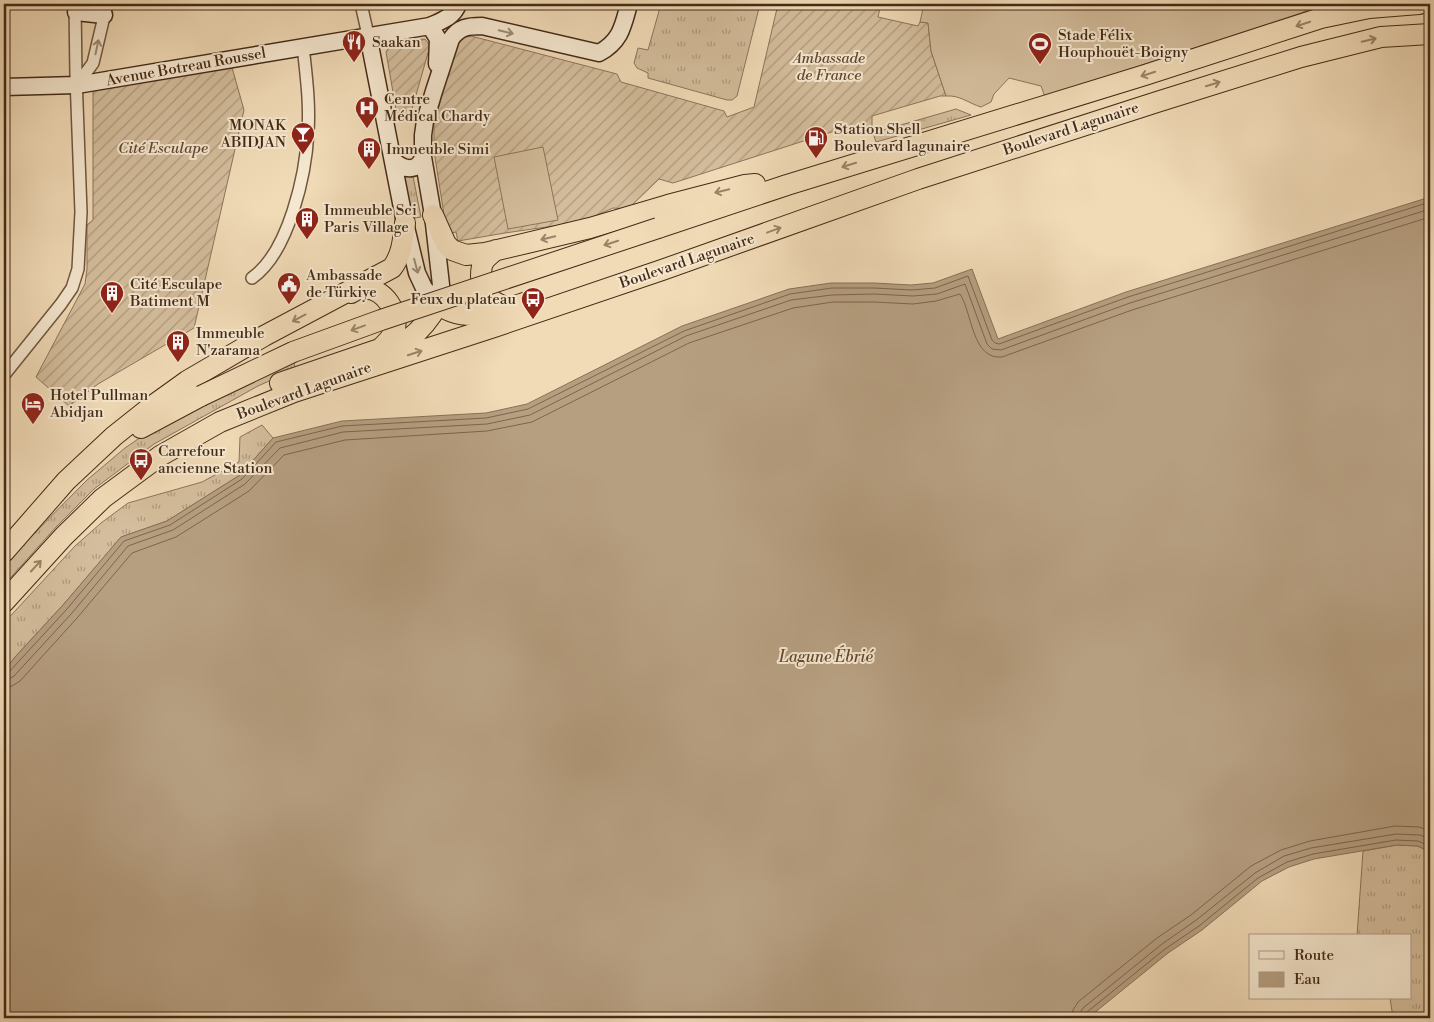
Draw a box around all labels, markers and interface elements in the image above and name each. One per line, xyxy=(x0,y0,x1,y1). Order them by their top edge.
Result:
one-way arrow xyxy=(1295,20,1311,29)
place label: Stade Félix Houphouët-Boigny xyxy=(1058,26,1189,62)
one-way arrow xyxy=(497,28,513,37)
restaurant icon: Saakan xyxy=(341,29,367,63)
sports icon: Stade Félix Houphouët-Boigny xyxy=(1027,31,1053,65)
place label: Saakan xyxy=(372,33,421,52)
one-way arrow xyxy=(1361,35,1377,44)
one-way arrow xyxy=(93,39,102,55)
street label: Avenue Botreau Roussel xyxy=(103,43,268,91)
park label: Ambassade de France xyxy=(791,49,865,85)
one-way arrow xyxy=(1140,70,1156,80)
one-way arrow xyxy=(1205,79,1221,89)
place label: Centre Médical Chardy xyxy=(384,90,491,126)
hospital icon: Centre Médical Chardy xyxy=(354,95,380,129)
street label: Boulevard Lagunaire xyxy=(1000,98,1141,160)
place label: MONAK ABIDJAN xyxy=(220,116,287,152)
place label: Station Shell Boulevard lagunaire xyxy=(833,120,970,156)
bar icon: MONAK ABIDJAN xyxy=(290,121,316,155)
fuel station icon: Station Shell Boulevard lagunaire xyxy=(803,125,829,159)
building icon: Immeuble Simi xyxy=(356,136,382,170)
park label: Cité Esculape xyxy=(118,139,208,158)
place label: Immeuble Simi xyxy=(386,140,489,159)
one-way arrow xyxy=(841,161,857,171)
one-way arrow xyxy=(714,187,730,196)
place label: Immeuble Sci Paris Village xyxy=(324,201,417,237)
building icon: Immeuble Sci Paris Village xyxy=(294,206,320,240)
one-way arrow xyxy=(766,225,781,234)
street label: Boulevard Lagunaire xyxy=(616,229,757,293)
one-way arrow xyxy=(540,234,556,243)
one-way arrow xyxy=(604,239,620,249)
one-way arrow xyxy=(412,258,421,274)
place label: Ambassade de Türkiye xyxy=(305,266,382,302)
public building icon: Ambassade de Türkiye xyxy=(276,271,302,305)
place label: Cité Esculape Batiment M xyxy=(129,275,222,311)
building icon: Cité Esculape Batiment M xyxy=(99,280,125,314)
bus stop icon: Feux du plateau xyxy=(520,286,546,320)
place label: Feux du plateau xyxy=(411,290,516,309)
one-way arrow xyxy=(291,313,306,323)
place label: Immeuble N'zarama xyxy=(196,324,265,360)
one-way arrow xyxy=(351,324,366,333)
building icon: Immeuble N'zarama xyxy=(165,329,191,363)
one-way arrow xyxy=(406,348,422,357)
street label: Boulevard Lagunaire xyxy=(233,358,374,425)
place label: Hotel Pullman Abidjan xyxy=(49,386,148,422)
hotel icon: Hotel Pullman Abidjan xyxy=(20,391,46,425)
place label: Carrefour ancienne Station xyxy=(158,442,273,478)
bus stop icon: Carrefour ancienne Station xyxy=(128,447,154,481)
one-way arrow xyxy=(30,559,42,572)
water label: Lagune Ébrié xyxy=(778,645,874,667)
legend xyxy=(1249,934,1412,1000)
text: Route xyxy=(1294,946,1334,965)
text: Eau xyxy=(1294,970,1321,989)

